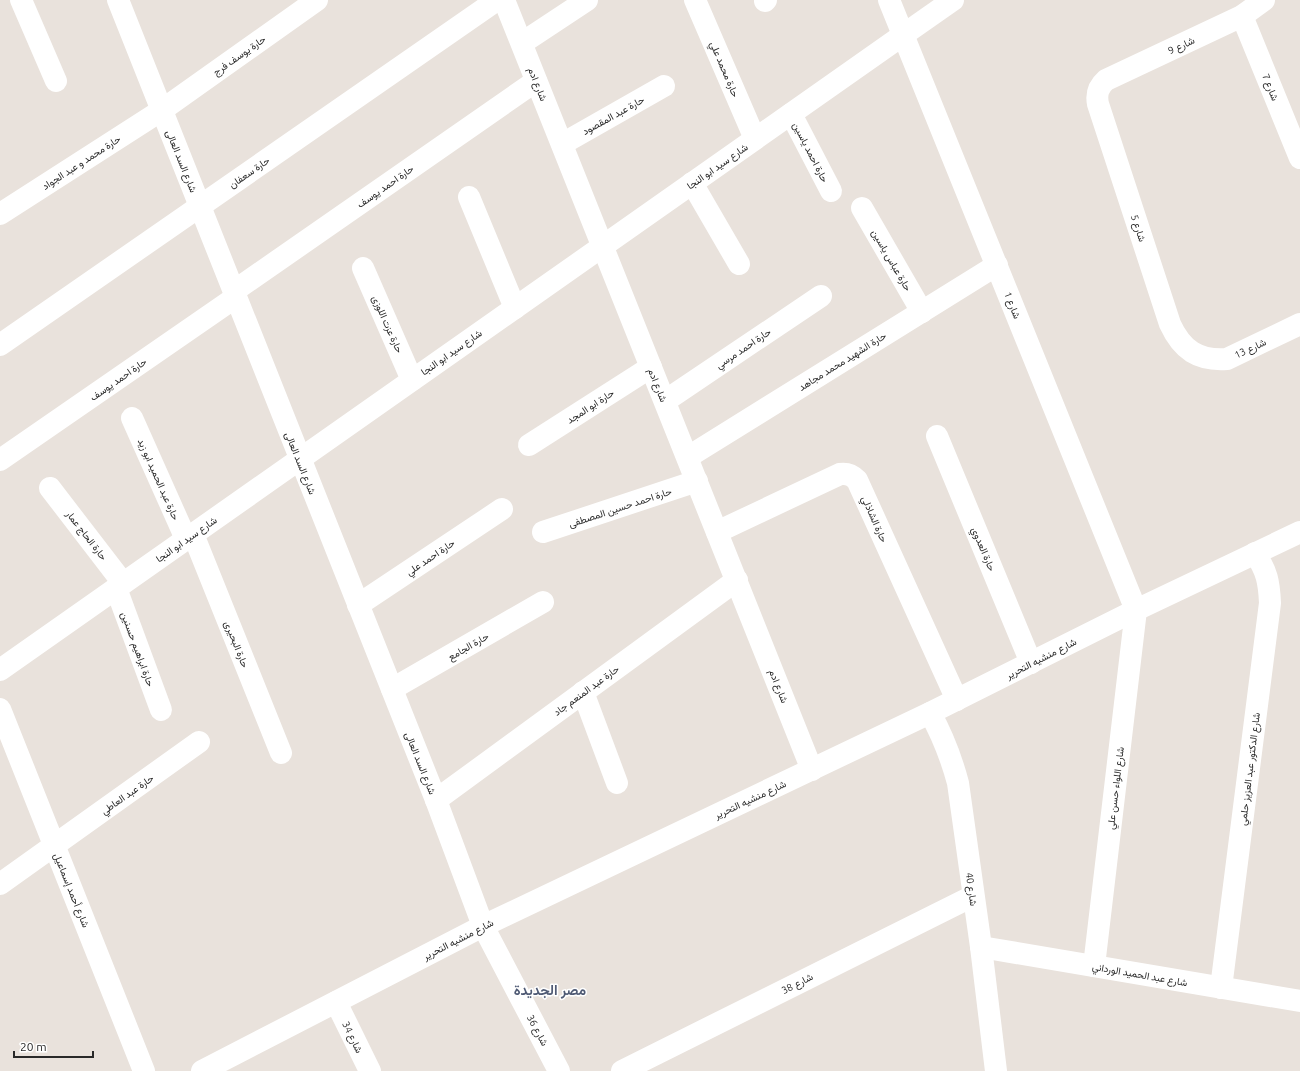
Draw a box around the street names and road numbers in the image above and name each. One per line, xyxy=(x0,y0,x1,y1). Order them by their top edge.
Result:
street label: حارة يوسف فرج xyxy=(211,33,268,78)
street label: شارع 9 xyxy=(1166,34,1197,57)
street label: حارة محمد علي xyxy=(705,40,741,100)
street label: شارع ادم xyxy=(525,66,549,103)
street label: شارع 7 xyxy=(1259,72,1281,103)
street label: حارة عبد المقصود xyxy=(580,94,647,138)
street label: حارة احمد ياسين xyxy=(790,120,831,185)
street label: شارع السد العالى xyxy=(163,128,199,195)
street label: حارة محمد و عبد الجواد xyxy=(40,133,123,193)
street label: شارع سيد ابو النجا xyxy=(685,141,750,192)
street label: حارة سعفان xyxy=(227,154,272,191)
street label: حارة احمد يوسف xyxy=(355,163,417,211)
street label: شارع 5 xyxy=(1128,213,1148,244)
street label: حارة عباس ياسين xyxy=(869,228,914,294)
street label: شارع 1 xyxy=(1001,290,1023,321)
street label: حارة عزت اللوزى xyxy=(369,294,405,355)
street label: حارة احمد مرسي xyxy=(714,326,775,373)
street label: شارع سيد ابو النجا xyxy=(419,327,484,378)
street label: حارة الشهيد محمد مجاهد xyxy=(796,330,889,394)
street label: شارع 13 xyxy=(1233,336,1268,361)
street label: حارة احمد يوسف xyxy=(88,356,150,404)
street label: شارع ادم xyxy=(645,367,669,404)
street label: حارة ابو المجد xyxy=(565,387,617,427)
street label: شارع السد العالى xyxy=(282,430,318,497)
street label: حارة عبد الحميد ابو زيد xyxy=(135,437,182,522)
street label: حارة احمد حسين المصطفى xyxy=(567,486,674,530)
street label: حارة الشاذلي xyxy=(857,494,890,545)
street label: حارة الحاج عمار xyxy=(63,508,109,563)
street label: شارع سيد ابو النجا xyxy=(154,514,219,565)
street label: حارة العدوي xyxy=(967,526,998,574)
street label: حارة احمد علي xyxy=(404,537,459,580)
street label: حارة ابراهيم حسنين xyxy=(118,610,156,689)
street label: حارة البحيرى xyxy=(221,619,251,670)
street label: حارة الجامع xyxy=(446,630,491,663)
street label: شارع منشيه التحرير xyxy=(1003,636,1079,682)
street label: حارة عبد المنعم جاد xyxy=(552,663,622,719)
street label: شارع ادم xyxy=(766,668,790,705)
street label: شارع الدكتور عبد العزيز حلمي xyxy=(1237,712,1265,827)
street label: شارع السد العالى xyxy=(402,730,438,797)
street label: شارع اللواء حسن علي xyxy=(1105,746,1129,830)
street label: حارة عبد العاطي xyxy=(99,772,158,819)
street label: شارع منشيه التحرير xyxy=(712,778,788,822)
street label: شارع أحمد إسماعيل xyxy=(51,851,92,929)
street label: شارع 40 xyxy=(963,872,979,907)
street label: شارع منشيه التحرير xyxy=(420,917,496,963)
street label: شارع عبد الحميد الورداني xyxy=(1091,961,1188,991)
street label: شارع 38 xyxy=(780,971,815,997)
street label: شارع 36 xyxy=(524,1013,550,1048)
street label: شارع 34 xyxy=(339,1020,365,1055)

